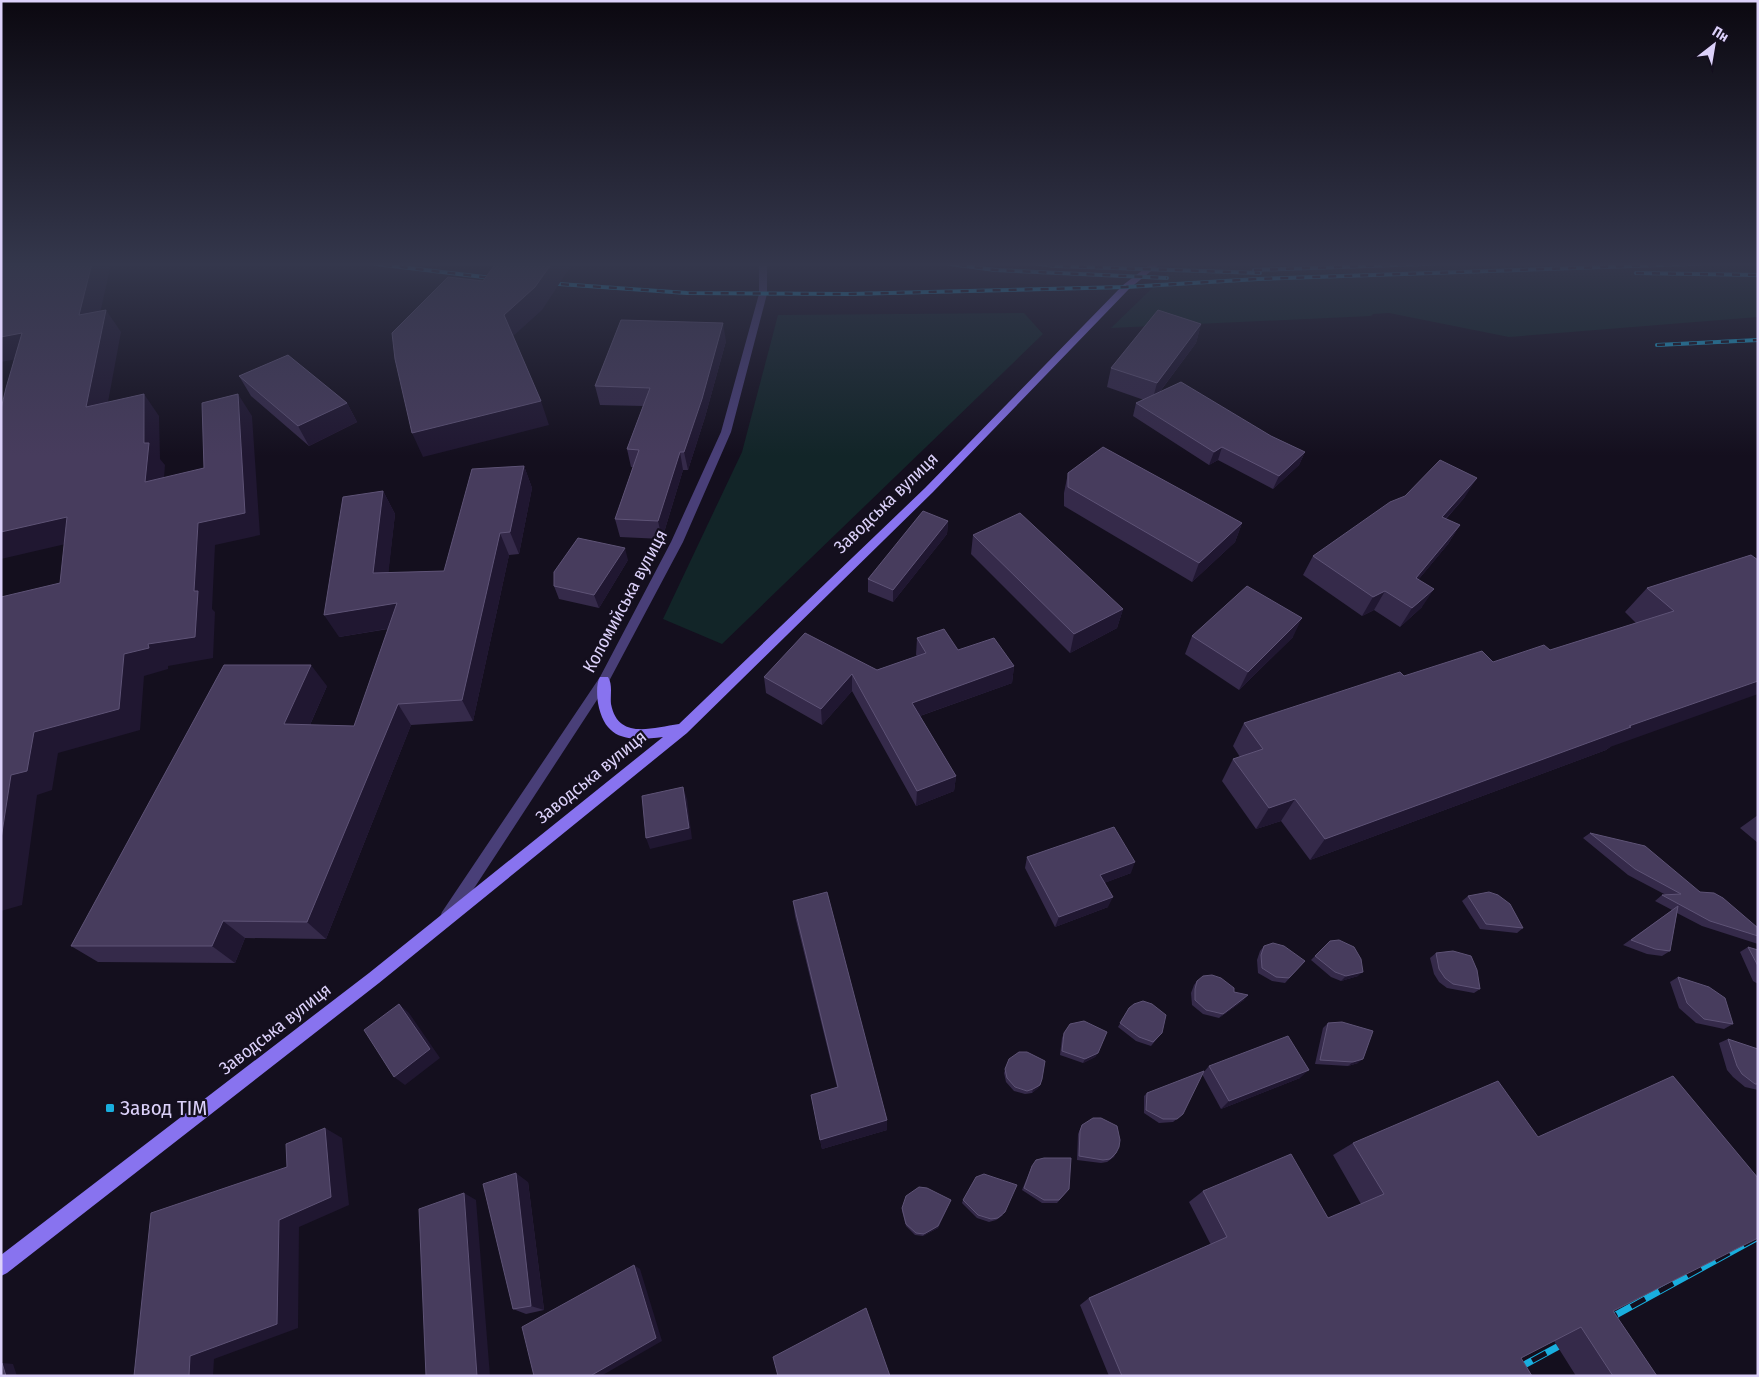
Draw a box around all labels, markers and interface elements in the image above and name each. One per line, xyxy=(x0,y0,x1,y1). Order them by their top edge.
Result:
north arrow xyxy=(1689,20,1739,70)
text: Пн xyxy=(1709,23,1732,46)
street label: Заводська вулиця xyxy=(829,448,943,558)
street label: Коломийська вулиця xyxy=(578,526,672,676)
street label: Заводська вулиця xyxy=(531,726,651,828)
street label: Заводська вулиця xyxy=(215,978,335,1080)
place label: Завод ТІМ xyxy=(120,1095,207,1121)
marker: Завод ТІМ xyxy=(104,1102,116,1114)

